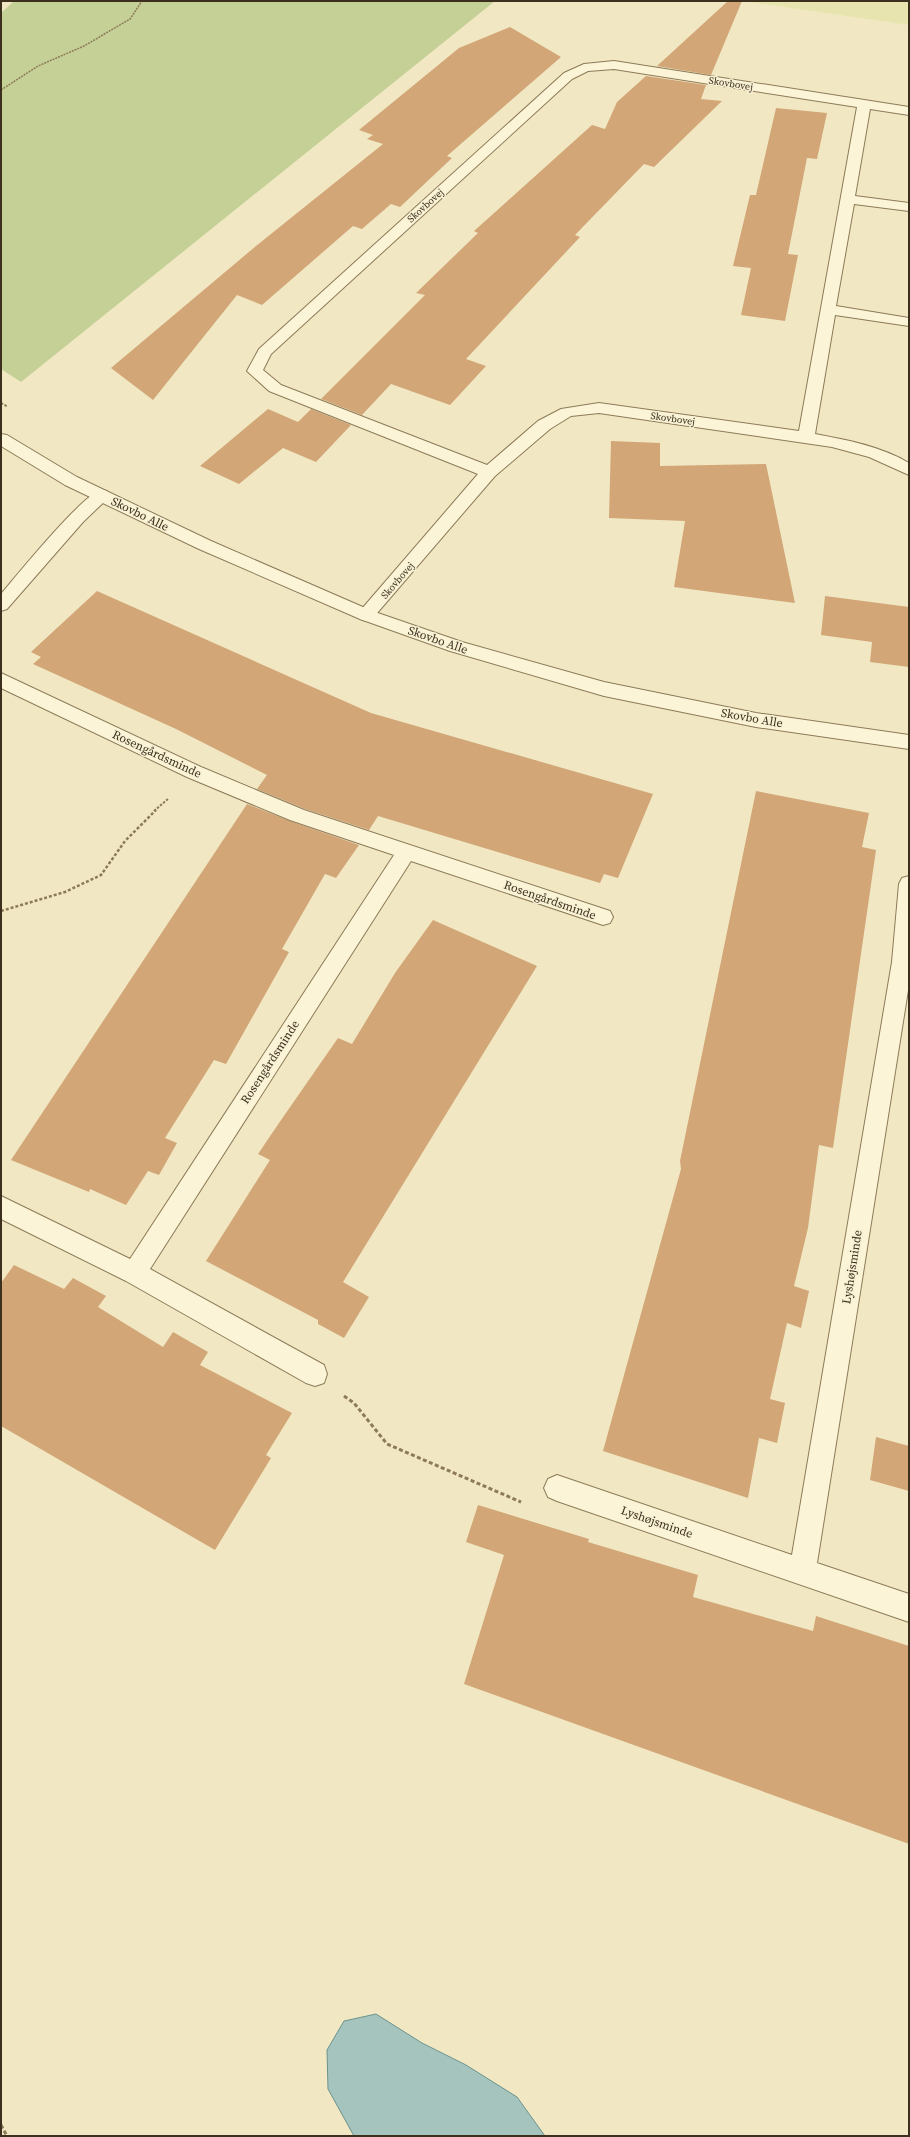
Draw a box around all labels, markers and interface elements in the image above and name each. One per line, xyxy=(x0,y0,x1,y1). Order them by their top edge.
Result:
street label: Skovbovej xyxy=(708,74,754,93)
street label: Skovbovej xyxy=(404,185,446,225)
street label: Skovbovej xyxy=(650,409,696,428)
street label: Skovbo Alle xyxy=(108,493,172,535)
street label: Skovbovej xyxy=(378,559,417,601)
street label: Skovbo Alle xyxy=(406,622,470,658)
street label: Skovbo Alle xyxy=(720,705,784,731)
street label: Rosengårdsminde xyxy=(110,726,204,782)
street label: Rosengårdsminde xyxy=(502,877,598,923)
street label: Rosengårdsminde xyxy=(237,1017,303,1107)
street label: Lyshøjsminde xyxy=(838,1229,866,1305)
street label: Lyshøjsminde xyxy=(619,1502,695,1542)

